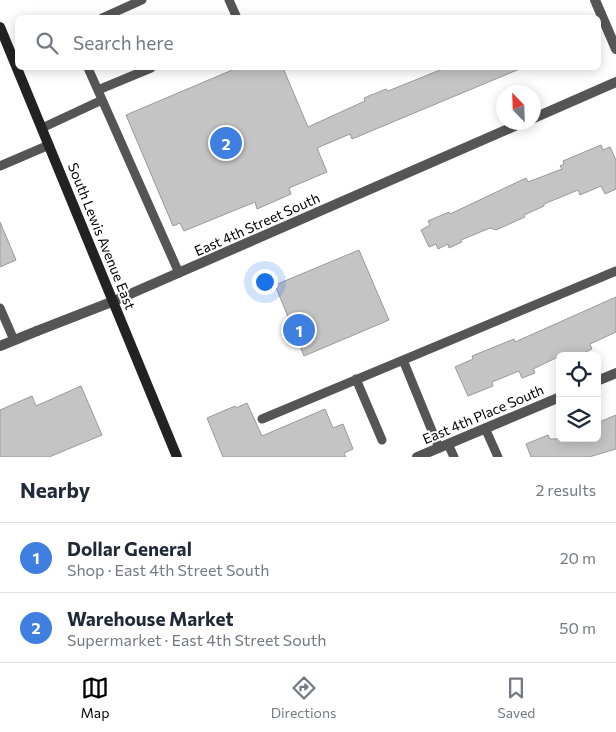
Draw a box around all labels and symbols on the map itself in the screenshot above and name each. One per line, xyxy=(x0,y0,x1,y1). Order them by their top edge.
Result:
north arrow xyxy=(496,85,541,130)
pin: 2 xyxy=(210,124,242,162)
street label: South Lewis Avenue East xyxy=(65,160,139,312)
street label: East 4th Street South xyxy=(192,189,322,259)
your location xyxy=(252,269,278,295)
pin: 1 xyxy=(283,311,315,349)
street label: East 4th Place South xyxy=(420,381,546,447)

